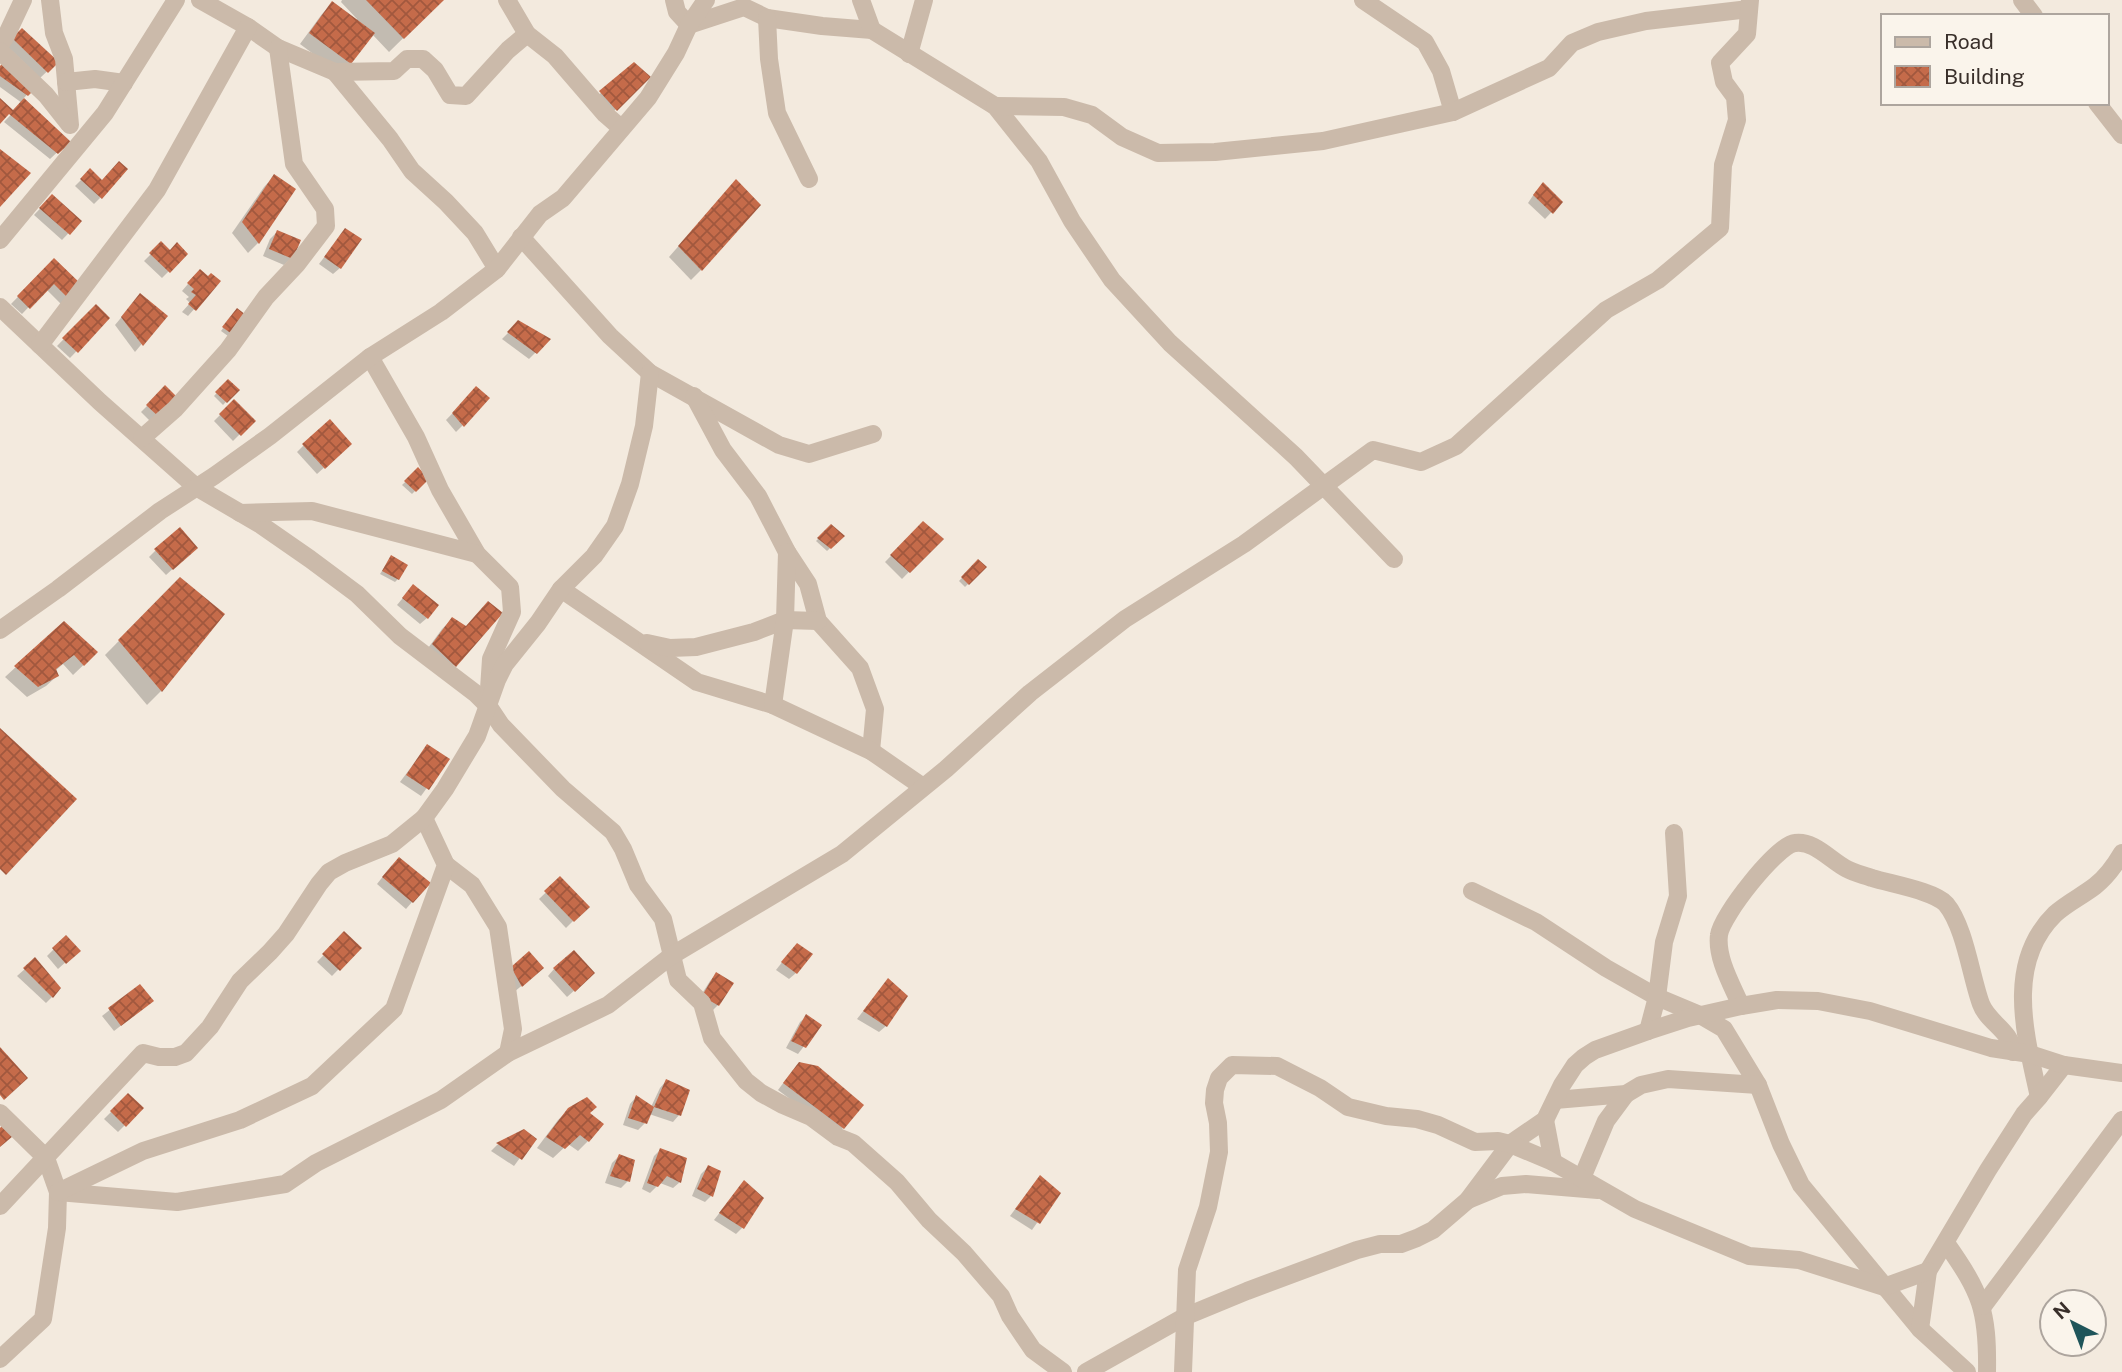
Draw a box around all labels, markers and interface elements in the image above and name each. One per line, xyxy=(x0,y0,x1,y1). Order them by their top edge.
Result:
legend xyxy=(1881,14,2108,105)
text: Road xyxy=(1944,29,1994,54)
text: Building xyxy=(1944,64,2025,89)
north arrow xyxy=(2038,1288,2108,1358)
text: N xyxy=(2049,1297,2075,1324)

